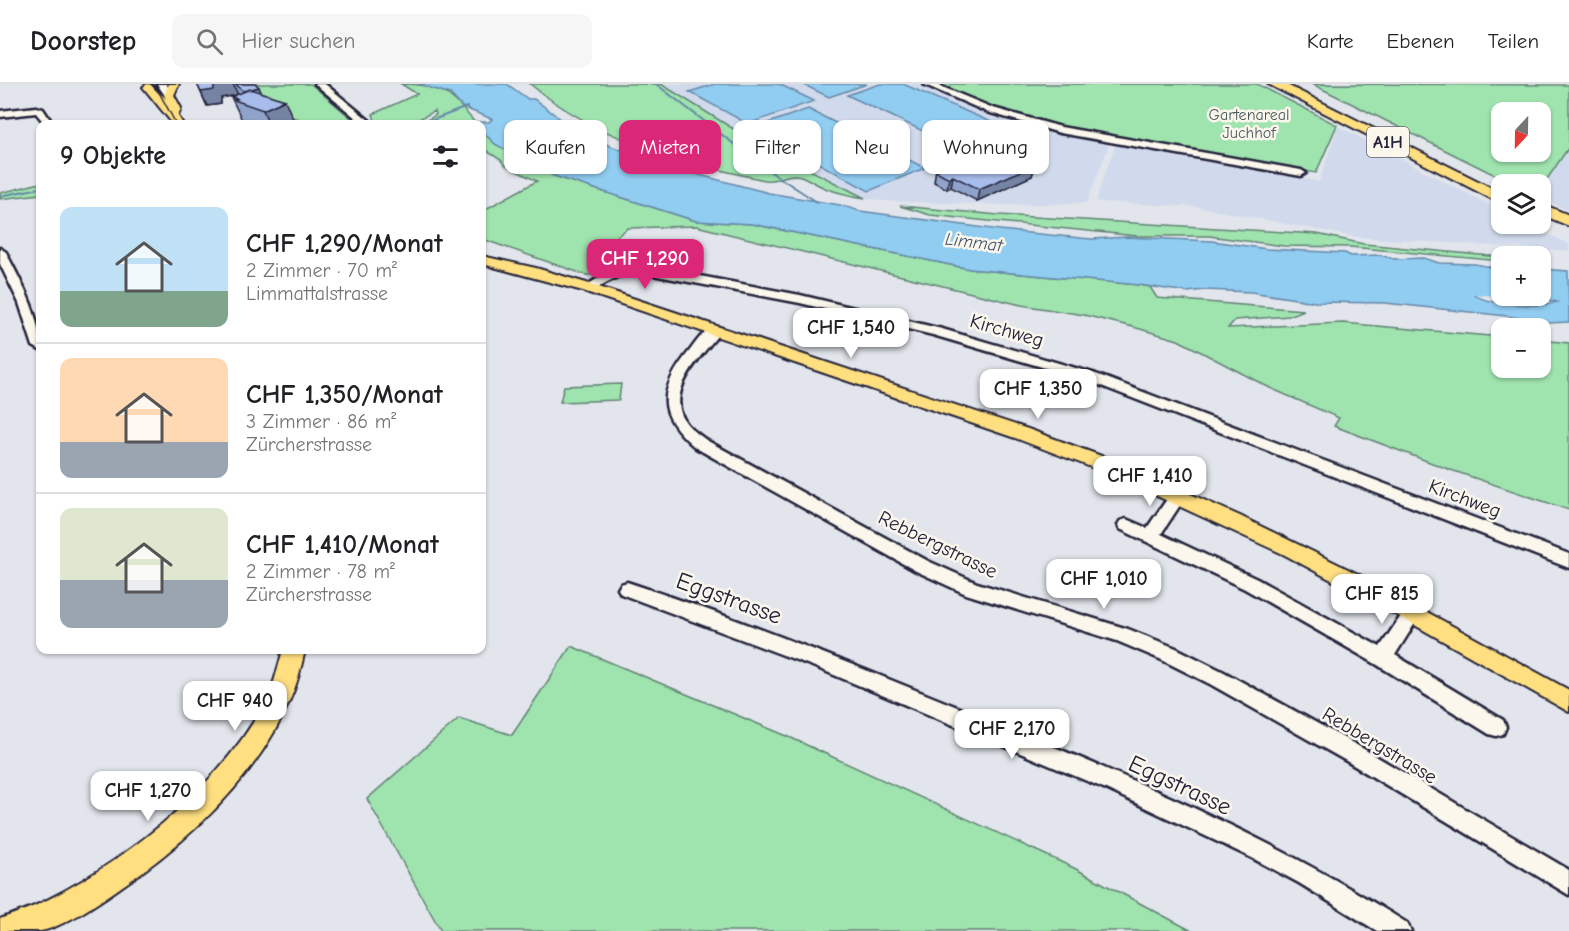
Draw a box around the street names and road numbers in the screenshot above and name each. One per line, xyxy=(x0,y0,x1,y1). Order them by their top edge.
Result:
road number: A1H xyxy=(1367,127,1409,157)
street label: Kirchweg xyxy=(967,309,1046,352)
street label: Kirchweg xyxy=(1425,474,1504,523)
street label: Rebbergstrasse xyxy=(875,506,1001,583)
street label: Eggstrasse xyxy=(672,566,786,630)
street label: Rebbergstrasse xyxy=(1318,702,1441,789)
street label: Eggstrasse xyxy=(1124,749,1236,821)

